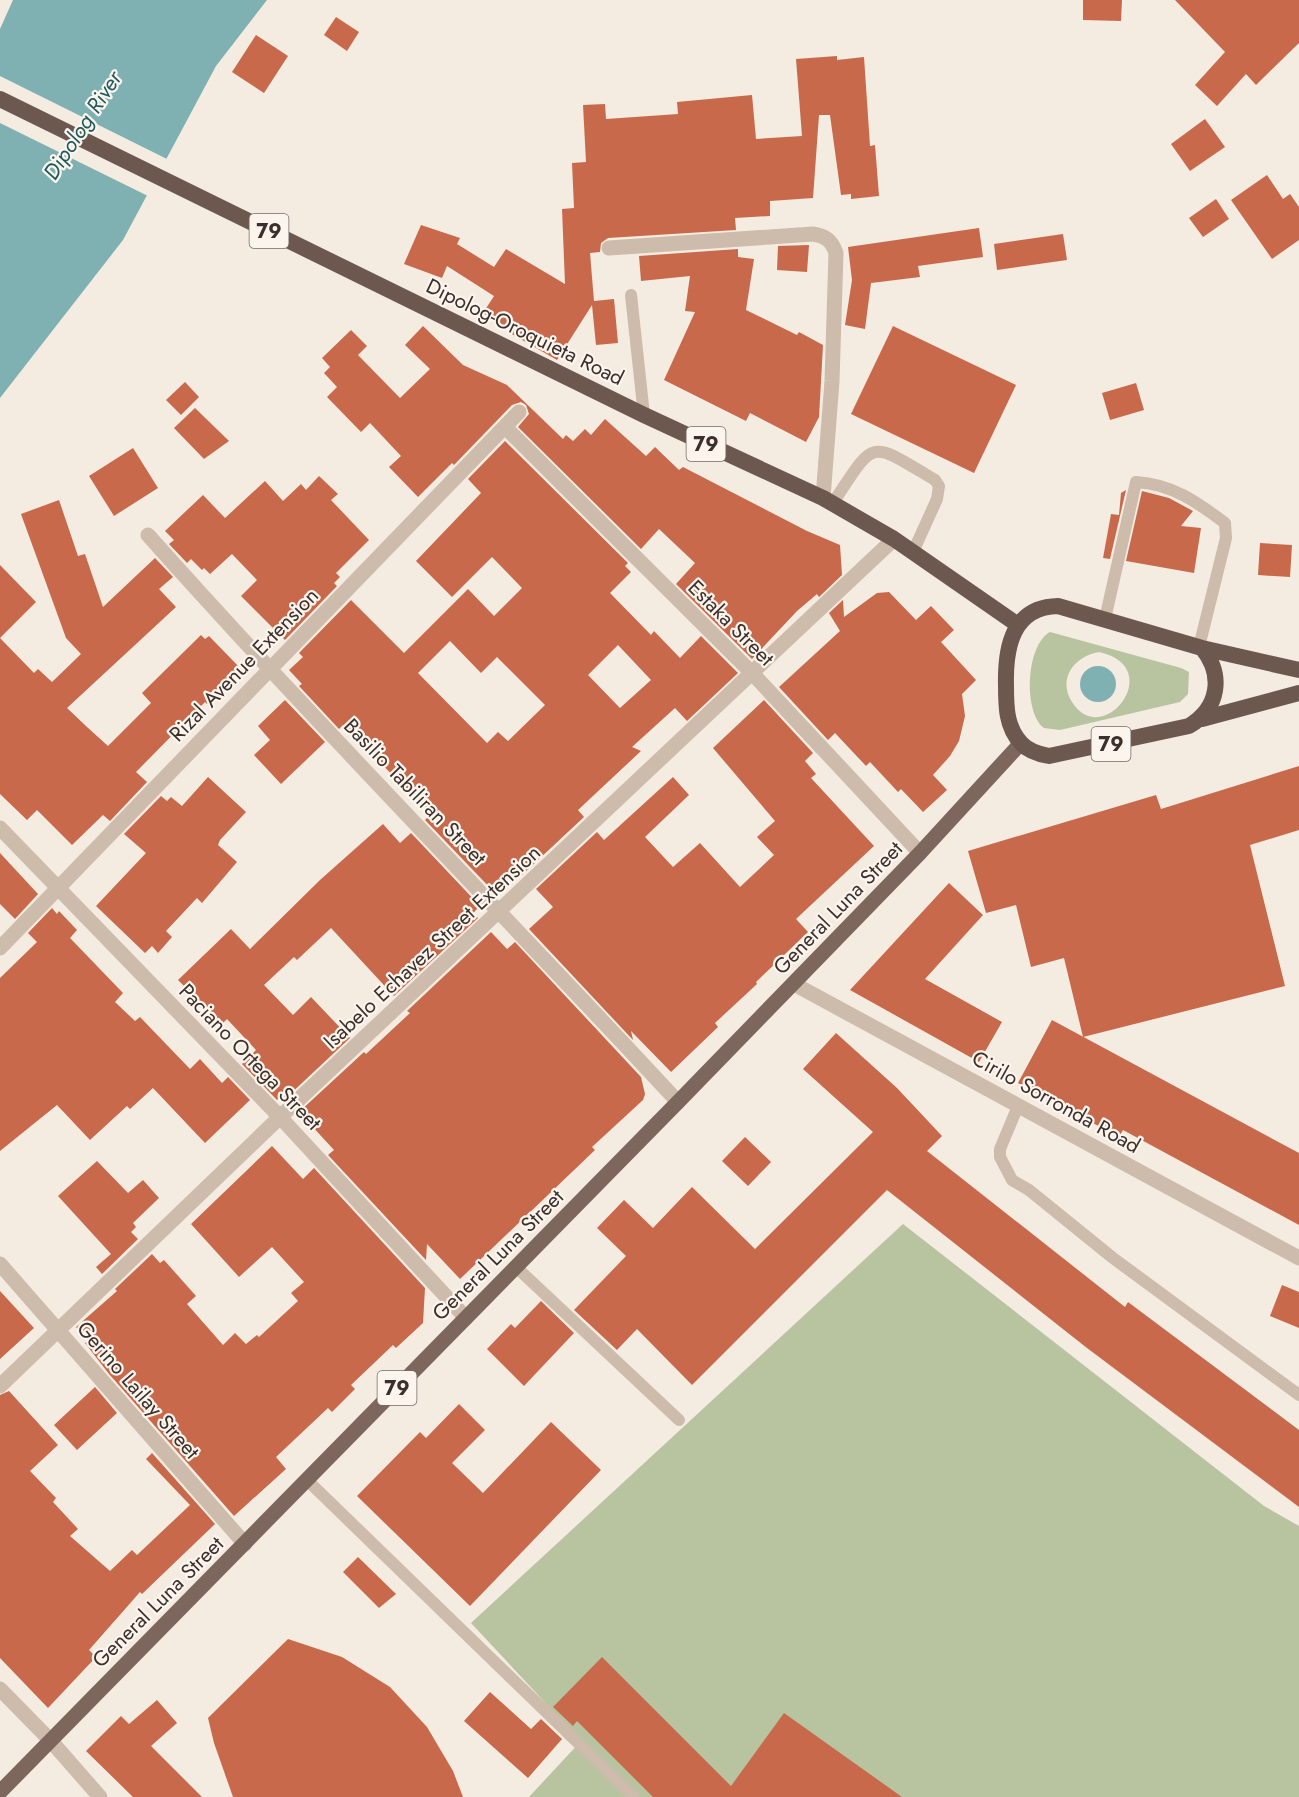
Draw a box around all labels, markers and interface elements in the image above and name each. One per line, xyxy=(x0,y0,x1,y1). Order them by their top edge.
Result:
water label: Dipolog River xyxy=(35,63,130,186)
road number: 79 xyxy=(250,214,288,248)
street label: Dipolog-Oroquieta Road xyxy=(421,271,629,393)
road number: 79 xyxy=(686,427,726,461)
street label: Estaka Street xyxy=(681,573,781,673)
street label: Rizal Avenue Extension xyxy=(163,581,325,749)
street label: Basilio Tabiliran Street xyxy=(337,712,493,872)
road number: 79 xyxy=(1092,727,1130,761)
street label: General Luna Street xyxy=(766,835,910,981)
street label: Isabelo Echavez Street Extension xyxy=(317,838,547,1056)
street label: Paciano Ortega Street xyxy=(172,977,328,1137)
street label: Cirilo Sorronda Road xyxy=(966,1043,1146,1161)
street label: General Luna Street xyxy=(426,1183,570,1327)
street label: Gerino Lailay Street xyxy=(70,1314,206,1466)
road number: 79 xyxy=(378,1371,416,1405)
street label: General Luna Street xyxy=(86,1530,230,1674)

